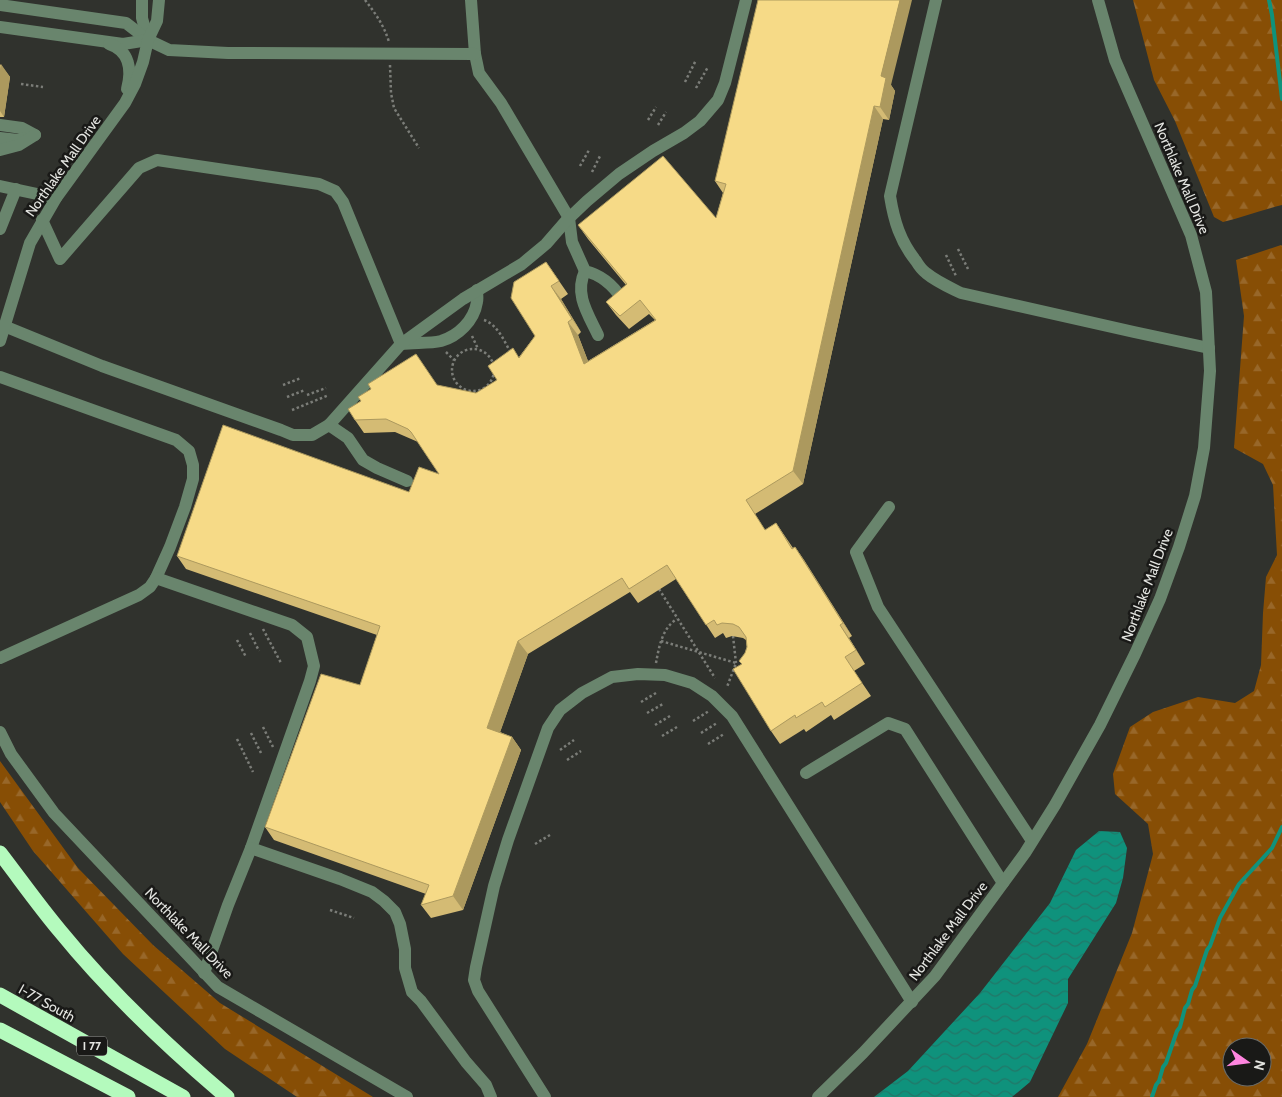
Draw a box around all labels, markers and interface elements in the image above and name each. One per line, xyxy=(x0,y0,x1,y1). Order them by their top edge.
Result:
street label: Northlake Mall Drive xyxy=(21,112,105,220)
street label: Northlake Mall Drive xyxy=(1150,119,1214,237)
street label: Northlake Mall Drive xyxy=(1117,526,1177,644)
street label: Northlake Mall Drive xyxy=(905,878,991,984)
street label: Northlake Mall Drive xyxy=(141,884,237,982)
street label: I-77 South xyxy=(16,980,78,1026)
road number: I 77 xyxy=(77,1036,107,1056)
north arrow xyxy=(1222,1037,1272,1087)
text: N xyxy=(1250,1058,1270,1072)

